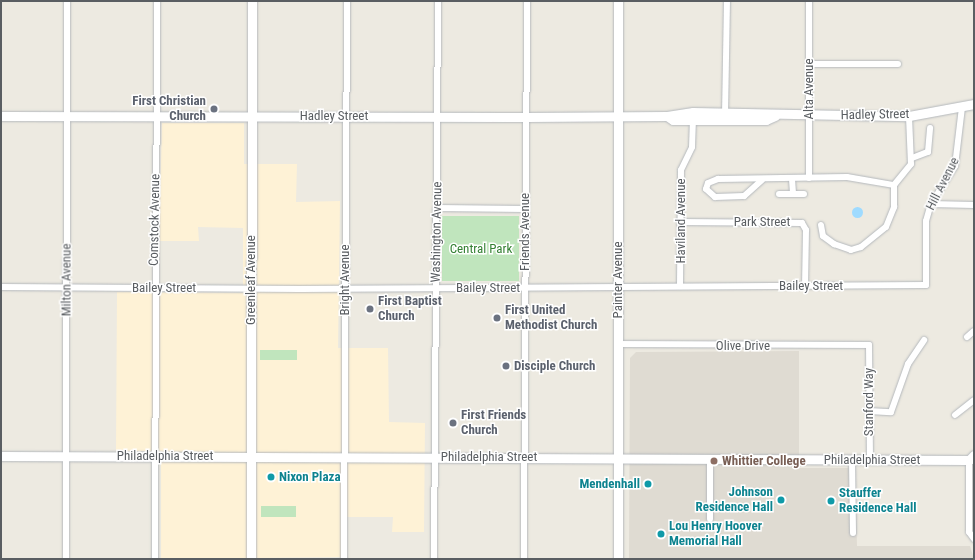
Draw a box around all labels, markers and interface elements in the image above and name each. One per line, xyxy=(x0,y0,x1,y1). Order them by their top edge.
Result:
street label: Alta Avenue xyxy=(801,59,817,119)
place label: First Christian Church xyxy=(132,94,206,125)
marker: First Christian Church xyxy=(209,104,219,114)
street label: Hadley Street xyxy=(841,107,909,123)
street label: Hadley Street xyxy=(300,108,368,124)
street label: Hill Avenue xyxy=(923,155,963,213)
street label: Comstock Avenue xyxy=(146,174,164,266)
street label: Haviland Avenue xyxy=(673,178,689,264)
street label: Washington Avenue xyxy=(428,181,446,283)
street label: Friends Avenue xyxy=(517,193,533,271)
street label: Park Street xyxy=(734,214,790,230)
street label: Greenleaf Avenue xyxy=(243,235,259,325)
park label: Central Park xyxy=(450,241,512,257)
street label: Painter Avenue xyxy=(610,242,626,318)
street label: Milton Avenue xyxy=(59,244,75,316)
street label: Bright Avenue xyxy=(337,245,353,315)
street label: Bailey Street xyxy=(779,278,843,294)
street label: Bailey Street xyxy=(132,280,196,296)
street label: Bailey Street xyxy=(456,280,520,296)
place label: First Baptist Church xyxy=(378,294,442,325)
place label: First United Methodist Church xyxy=(505,303,597,334)
marker: First Baptist Church xyxy=(365,304,375,314)
marker: First United Methodist Church xyxy=(492,313,502,323)
street label: Olive Drive xyxy=(716,338,770,354)
place label: Disciple Church xyxy=(514,358,595,374)
marker: Disciple Church xyxy=(501,361,511,371)
street label: Stanford Way xyxy=(861,368,877,436)
place label: First Friends Church xyxy=(461,408,526,439)
marker: First Friends Church xyxy=(448,418,458,428)
street label: Philadelphia Street xyxy=(117,448,213,464)
street label: Philadelphia Street xyxy=(441,449,537,465)
street label: Philadelphia Street xyxy=(824,452,920,468)
place label: Whittier College xyxy=(722,453,806,469)
marker: Whittier College xyxy=(709,456,719,466)
place label: Nixon Plaza xyxy=(279,469,341,485)
marker: Nixon Plaza xyxy=(266,472,276,482)
place label: Mendenhall xyxy=(579,476,640,492)
marker: Mendenhall xyxy=(643,479,653,489)
place label: Johnson Residence Hall xyxy=(695,485,773,516)
place label: Stauffer Residence Hall xyxy=(839,486,917,517)
marker: Johnson Residence Hall xyxy=(776,495,786,505)
marker: Stauffer Residence Hall xyxy=(826,496,836,506)
place label: Lou Henry Hoover Memorial Hall xyxy=(669,519,762,550)
marker: Lou Henry Hoover Memorial Hall xyxy=(656,529,666,539)

